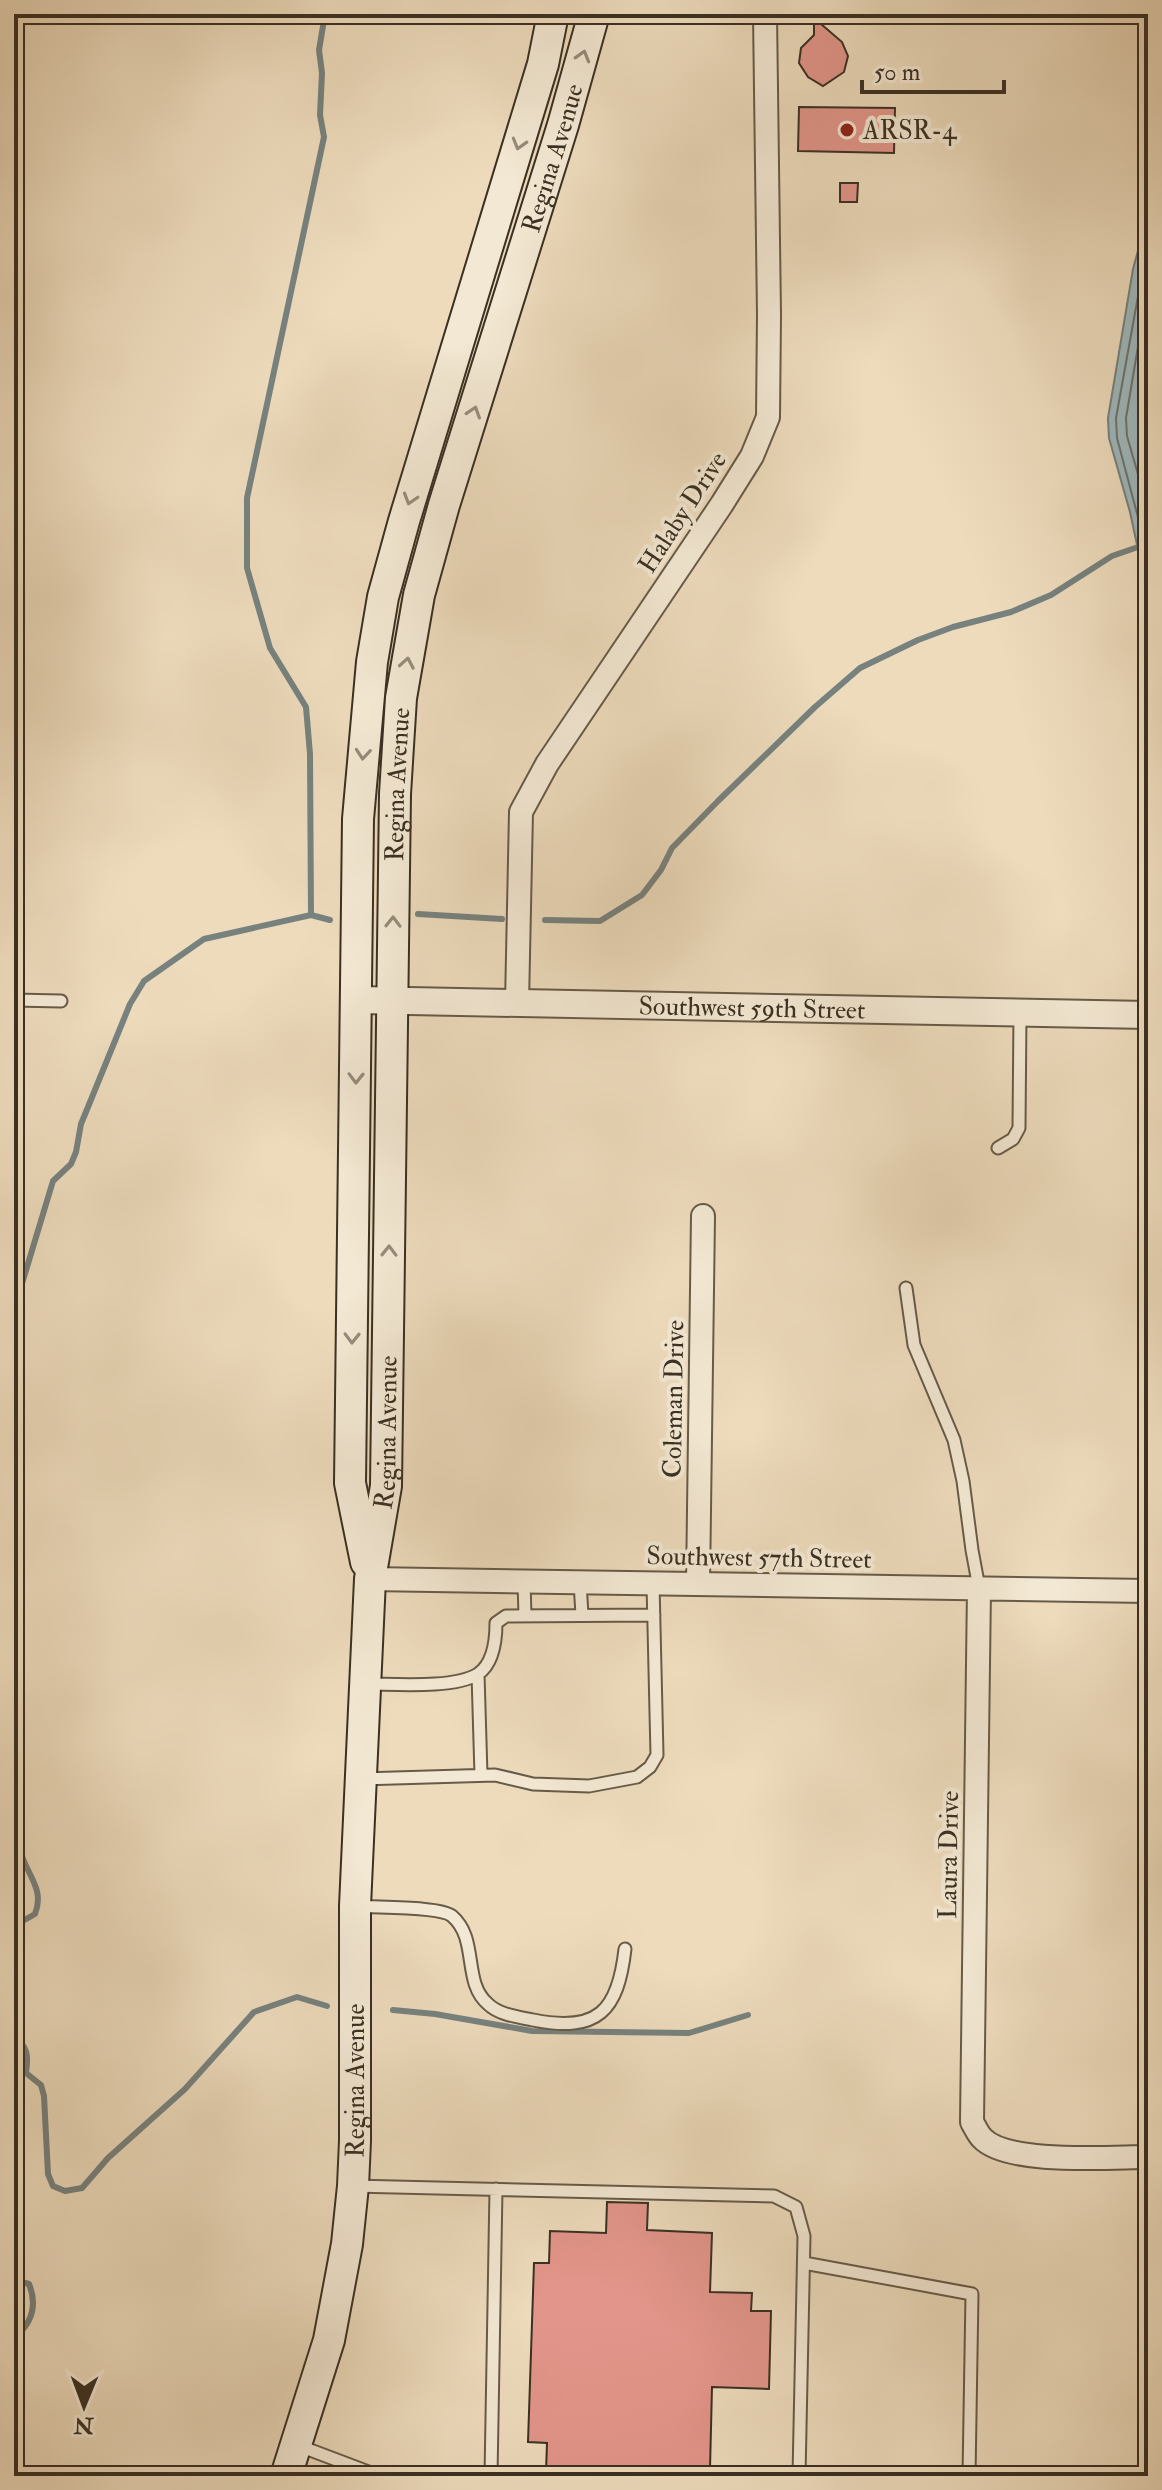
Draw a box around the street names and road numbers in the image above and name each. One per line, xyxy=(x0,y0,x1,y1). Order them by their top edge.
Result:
street label: Regina Avenue xyxy=(515,80,591,237)
street label: Halaby Drive xyxy=(632,446,734,579)
street label: Regina Avenue xyxy=(379,707,417,862)
street label: Southwest 59th Street xyxy=(638,990,866,1027)
street label: Coleman Drive xyxy=(657,1320,691,1478)
street label: Regina Avenue xyxy=(367,1355,405,1512)
street label: Southwest 57th Street xyxy=(646,1540,872,1576)
street label: Laura Drive xyxy=(932,1790,966,1919)
street label: Regina Avenue xyxy=(339,2004,372,2158)

